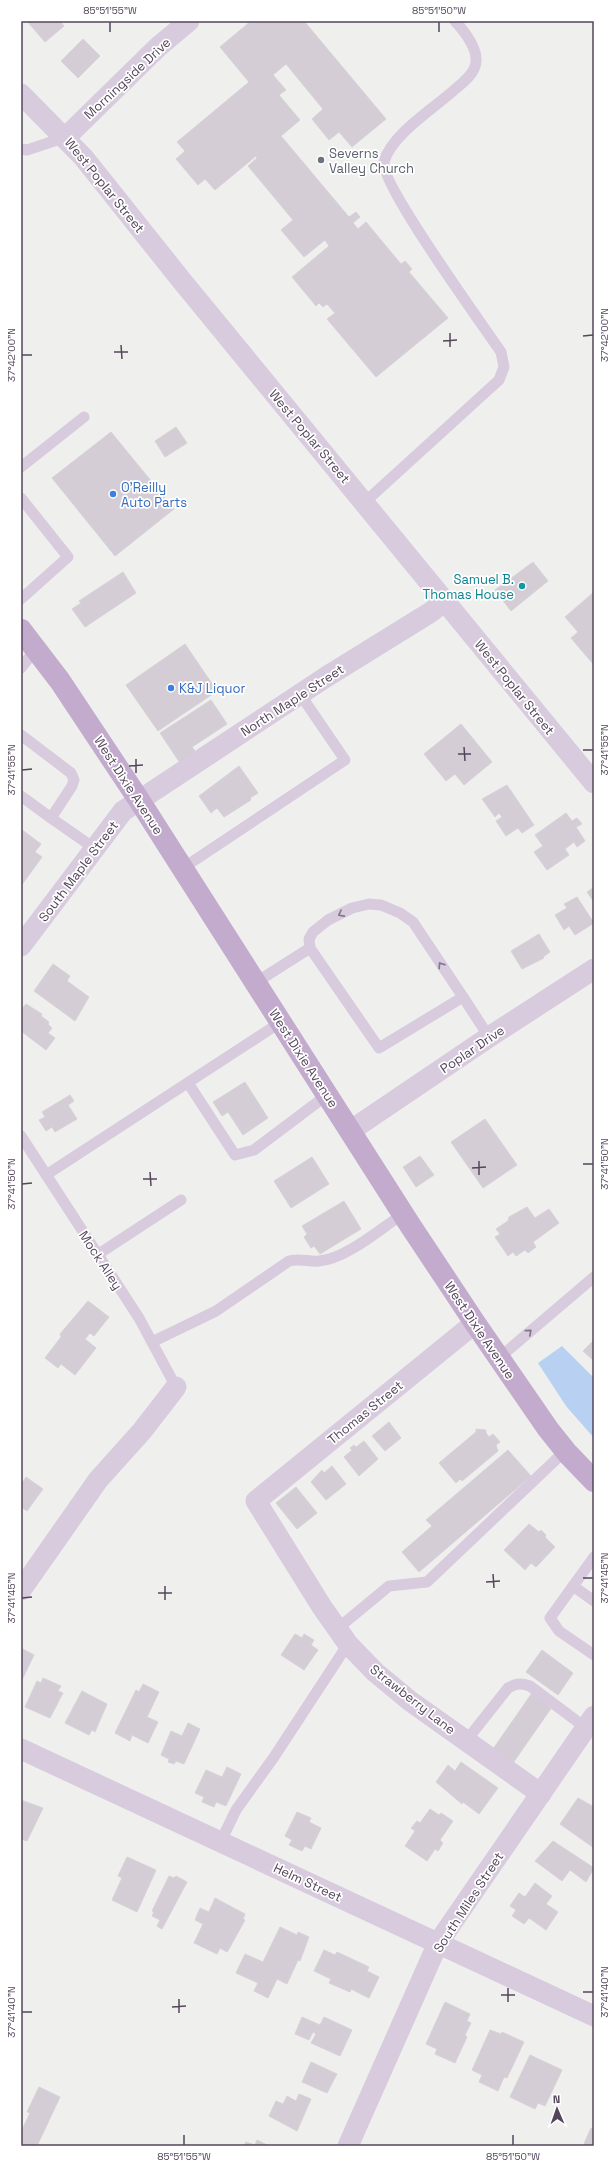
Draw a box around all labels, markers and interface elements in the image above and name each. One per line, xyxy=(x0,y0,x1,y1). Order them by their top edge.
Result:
text: 85°51'55"W xyxy=(83,4,137,17)
text: 85°51'50"W xyxy=(412,4,466,17)
street label: Morningside Drive xyxy=(80,34,174,123)
street label: West Poplar Street xyxy=(61,134,148,236)
place label: Severns Valley Church xyxy=(329,145,414,177)
marker: Severns Valley Church xyxy=(316,155,326,165)
text: 37°42'00"N xyxy=(598,308,611,362)
text: 37°42'00"N xyxy=(5,328,18,382)
street label: West Poplar Street xyxy=(265,386,354,487)
place label: O'Reilly Auto Parts xyxy=(121,479,187,511)
marker: O'Reilly Auto Parts xyxy=(108,489,118,499)
place label: Samuel B. Thomas House xyxy=(422,571,514,603)
marker: Samuel B. Thomas House xyxy=(517,581,527,591)
street label: West Poplar Street xyxy=(471,636,558,738)
street label: North Maple Street xyxy=(237,661,347,740)
place label: K&J Liquor xyxy=(179,680,245,697)
marker: K&J Liquor xyxy=(166,683,176,693)
text: 37°41'55"N xyxy=(598,724,611,776)
street label: West Dixie Avenue xyxy=(90,733,167,838)
text: 37°41'55"N xyxy=(5,744,18,796)
street label: South Maple Street xyxy=(35,817,122,925)
one-way arrow xyxy=(337,909,345,917)
one-way arrow xyxy=(439,962,446,969)
street label: West Dixie Avenue xyxy=(265,1006,342,1111)
street label: Poplar Drive xyxy=(437,1022,508,1077)
text: 37°41'50"N xyxy=(598,1138,611,1190)
text: 37°41'50"N xyxy=(5,1158,18,1210)
street label: Mock Alley xyxy=(75,1227,126,1293)
street label: West Dixie Avenue xyxy=(441,1278,519,1382)
one-way arrow xyxy=(524,1330,531,1337)
street label: Thomas Street xyxy=(324,1377,406,1448)
text: 37°41'45"N xyxy=(598,1553,611,1603)
text: 37°41'45"N xyxy=(5,1573,18,1623)
street label: Strawberry Lane xyxy=(367,1661,459,1738)
street label: South Miles Street xyxy=(430,1849,507,1956)
street label: Helm Street xyxy=(271,1859,345,1906)
text: 37°41'40"N xyxy=(598,1966,611,2018)
text: 37°41'40"N xyxy=(5,1986,18,2038)
north arrow xyxy=(537,2089,577,2129)
text: N xyxy=(553,2092,561,2106)
text: 85°51'55"W xyxy=(157,2150,211,2163)
text: 85°51'50"W xyxy=(486,2150,540,2163)

